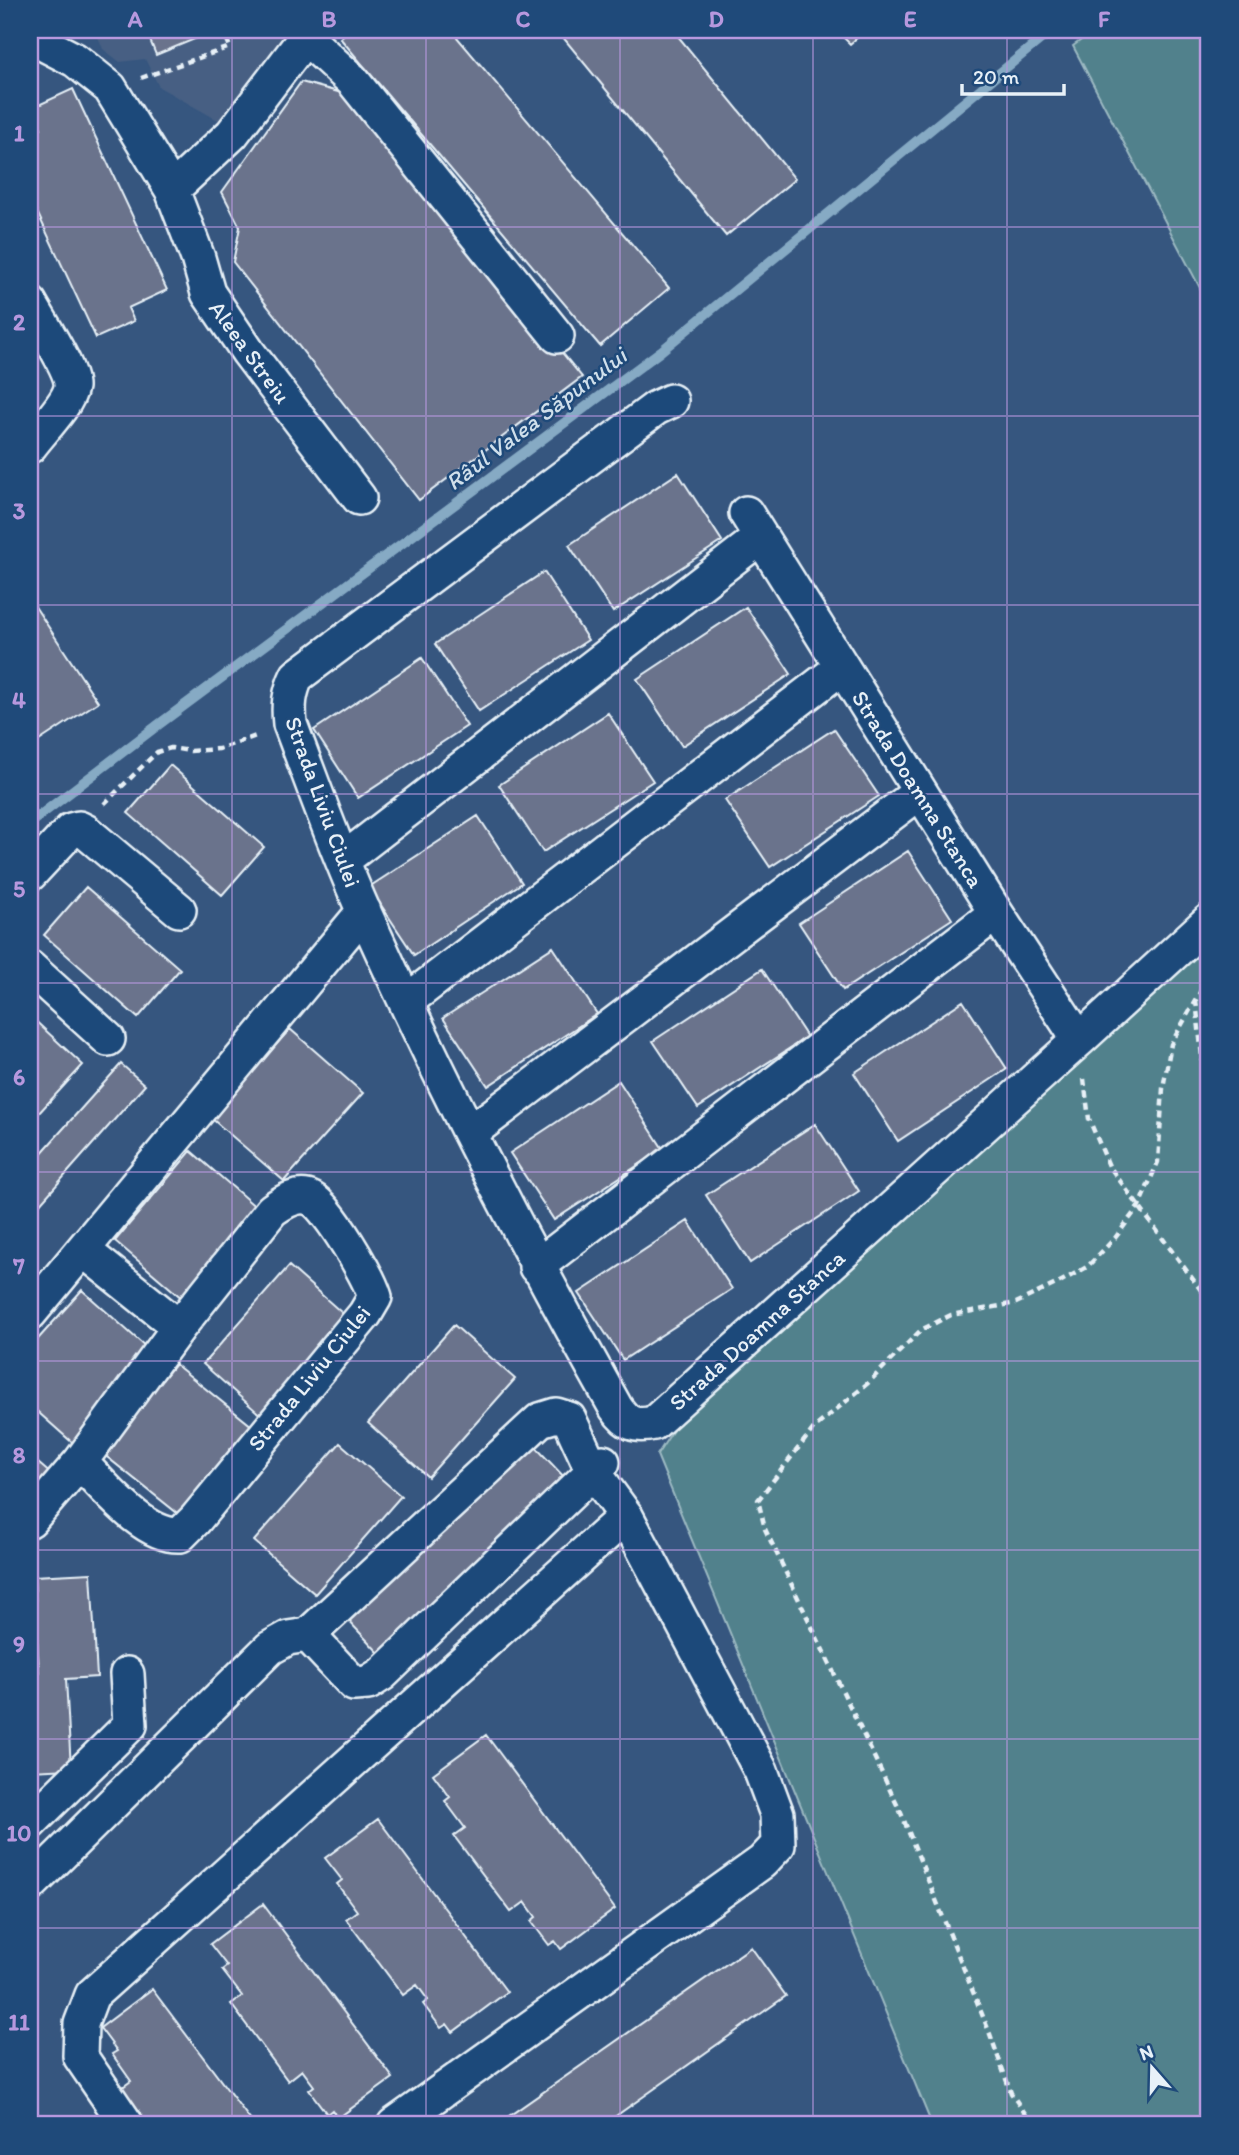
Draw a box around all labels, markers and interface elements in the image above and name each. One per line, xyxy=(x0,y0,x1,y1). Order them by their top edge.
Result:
text: A xyxy=(127,5,143,33)
text: B xyxy=(322,5,337,33)
text: C xyxy=(516,5,531,33)
text: D xyxy=(708,5,724,33)
text: E xyxy=(904,5,917,33)
text: F xyxy=(1098,5,1111,33)
scale bar xyxy=(962,52,1064,96)
text: 20 m xyxy=(973,64,1020,89)
text: 1 xyxy=(14,119,25,147)
street label: Aleea Streiu xyxy=(203,295,297,409)
text: 2 xyxy=(13,308,26,336)
water label: Râul Valea Săpunului xyxy=(439,339,634,496)
text: 3 xyxy=(13,497,26,525)
street label: Strada Doamna Stanca xyxy=(846,685,990,893)
text: 4 xyxy=(12,686,26,714)
street label: Strada Liviu Ciulei xyxy=(279,713,367,891)
text: 5 xyxy=(13,875,25,903)
text: 6 xyxy=(13,1063,25,1091)
street label: Strada Doamna Stanca xyxy=(663,1244,851,1416)
text: 7 xyxy=(12,1252,25,1280)
street label: Strada Liviu Ciulei xyxy=(242,1299,376,1457)
text: 8 xyxy=(13,1441,26,1469)
text: 9 xyxy=(13,1630,25,1658)
text: 10 xyxy=(7,1819,31,1847)
text: 11 xyxy=(8,2008,30,2036)
north arrow xyxy=(1116,2032,1186,2102)
text: N xyxy=(1136,2039,1156,2065)

